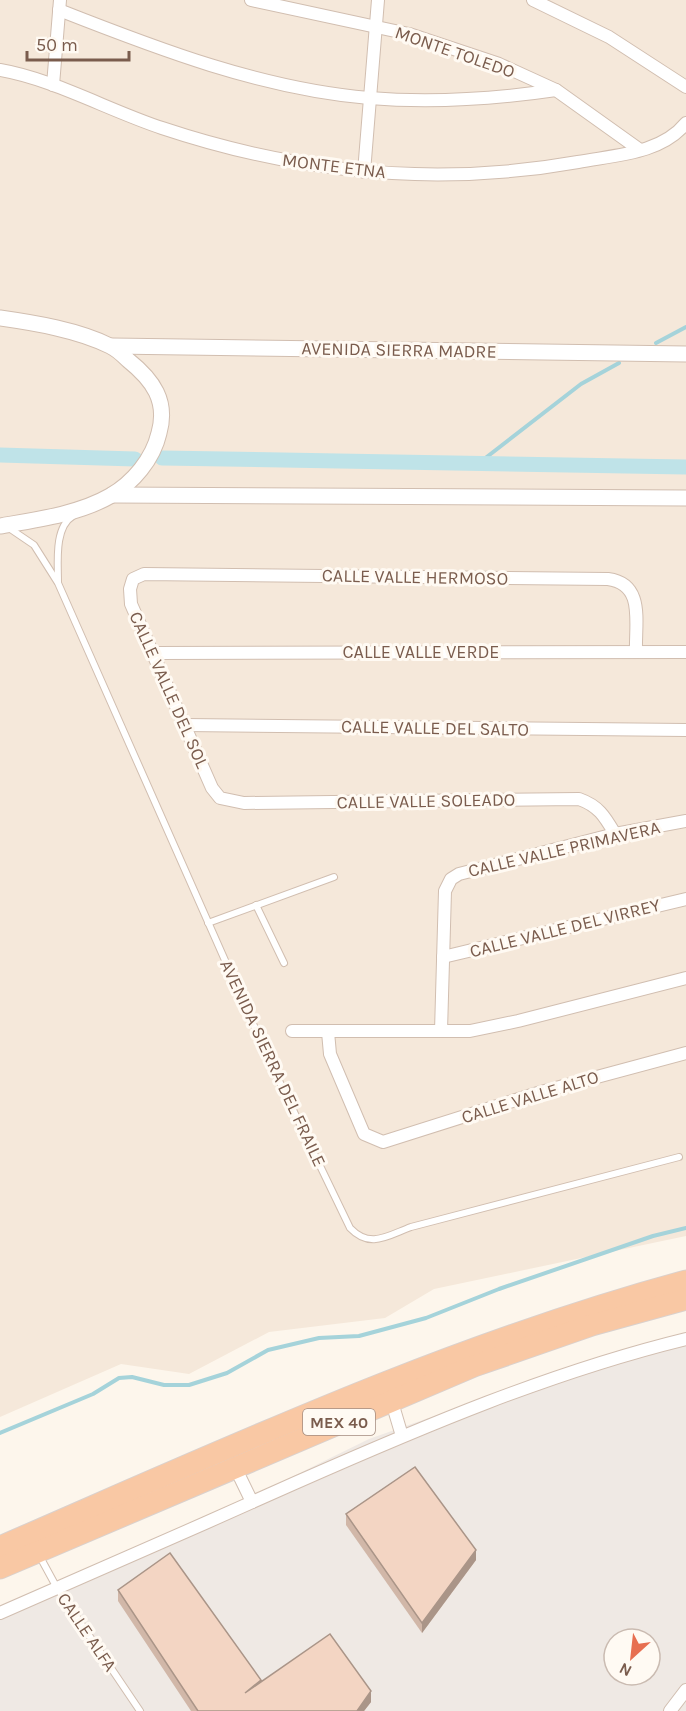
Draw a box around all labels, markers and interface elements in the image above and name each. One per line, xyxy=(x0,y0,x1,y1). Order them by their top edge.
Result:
street label: MONTE TOLEDO xyxy=(392,21,518,83)
scale bar xyxy=(27,24,129,62)
text: 50 m xyxy=(36,34,78,56)
street label: MONTE ETNA xyxy=(281,149,387,183)
street label: AVENIDA SIERRA MADRE xyxy=(301,337,497,363)
street label: CALLE VALLE HERMOSO xyxy=(322,564,508,590)
street label: CALLE VALLE DEL SOL xyxy=(125,608,214,772)
street label: CALLE VALLE VERDE xyxy=(343,641,499,663)
street label: CALLE VALLE DEL SALTO xyxy=(341,715,529,741)
street label: CALLE VALLE SOLEADO xyxy=(337,788,515,814)
street label: CALLE VALLE PRIMAVERA xyxy=(466,816,662,882)
street label: CALLE VALLE DEL VIRREY xyxy=(467,894,663,962)
street label: AVENIDA SIERRA DEL FRAILE xyxy=(215,956,331,1170)
street label: CALLE VALLE ALTO xyxy=(459,1066,601,1128)
road number: MEX 40 xyxy=(303,1409,375,1435)
street label: CALLE ALFA xyxy=(53,1588,121,1676)
north arrow xyxy=(602,1627,662,1687)
text: N xyxy=(616,1659,635,1681)

